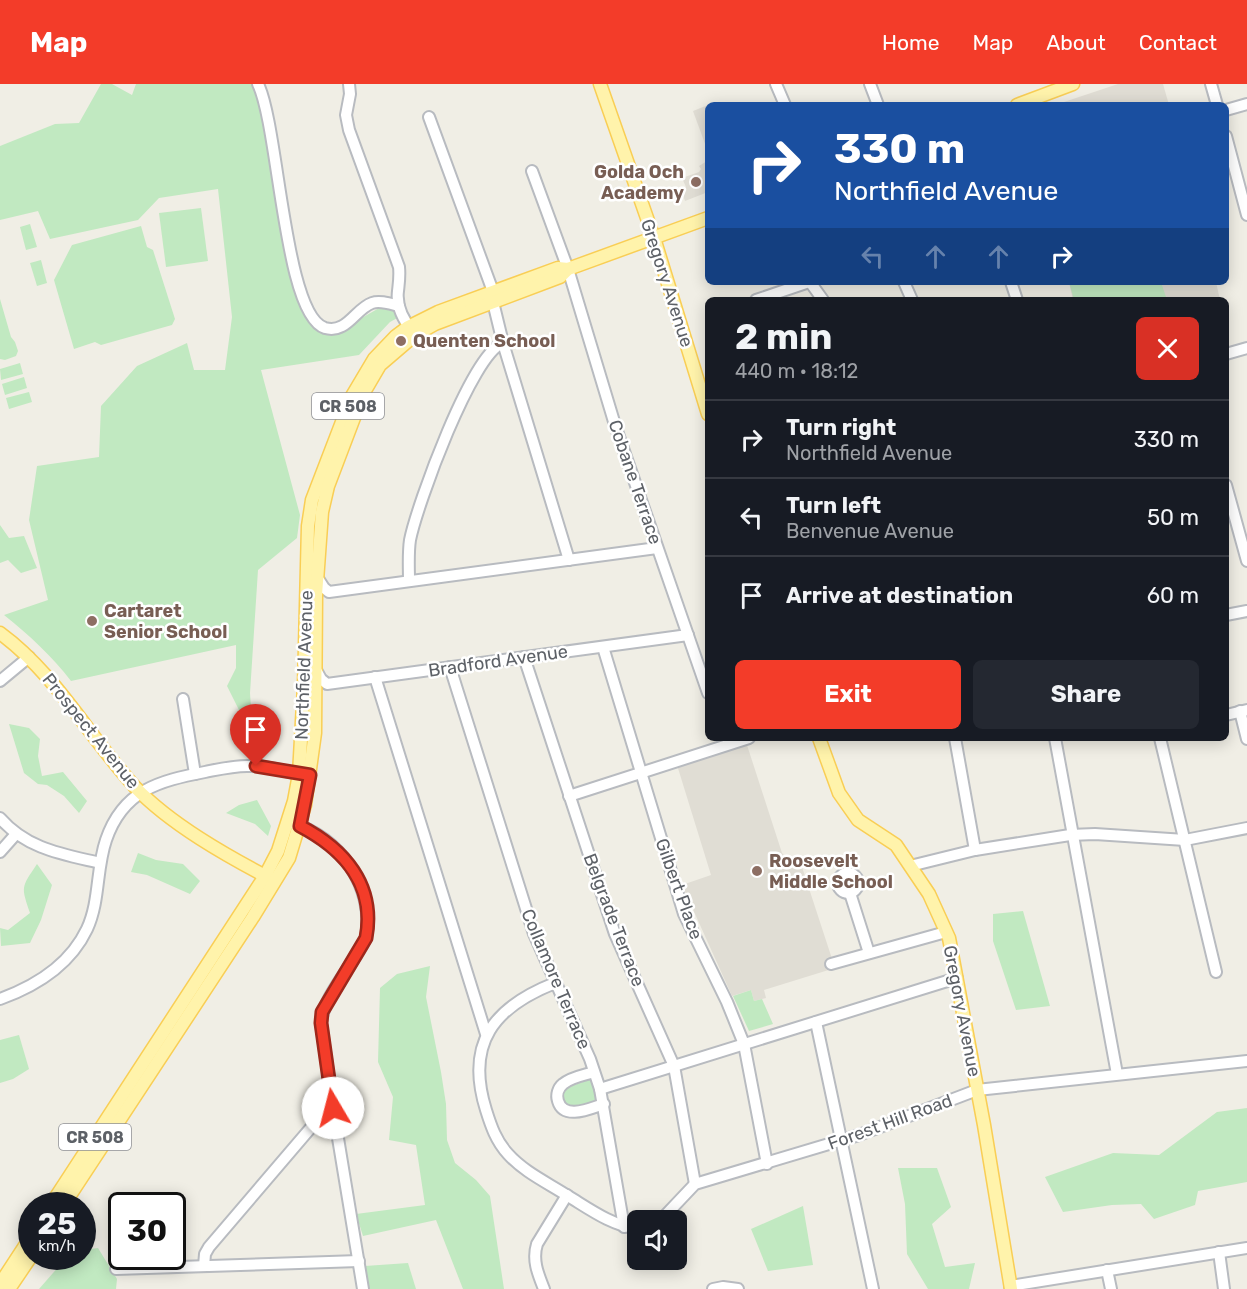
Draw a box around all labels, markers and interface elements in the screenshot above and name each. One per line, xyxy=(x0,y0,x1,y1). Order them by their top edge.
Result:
text: Map xyxy=(30,26,87,59)
text: Home xyxy=(882,30,939,55)
text: Map xyxy=(972,30,1013,55)
text: About xyxy=(1046,30,1106,55)
text: Contact xyxy=(1139,30,1217,55)
text: 330 m xyxy=(834,124,965,174)
icon: right xyxy=(735,126,813,204)
place label: Golda Och Academy xyxy=(594,161,684,204)
marker: Golda Och Academy xyxy=(689,175,703,189)
text: Northfield Avenue xyxy=(834,175,1058,207)
street label: Gregory Avenue xyxy=(636,216,698,350)
icon: left xyxy=(856,240,889,273)
icon: ahead xyxy=(919,240,952,273)
icon: ahead xyxy=(982,240,1015,273)
icon: right xyxy=(1045,240,1078,273)
text: 2 min xyxy=(735,315,833,358)
button: close xyxy=(1136,317,1199,380)
place label: Quenten School xyxy=(413,330,555,352)
marker: Quenten School xyxy=(394,334,408,348)
text: 440 m · 18:12 xyxy=(735,359,858,383)
road number: CR 508 xyxy=(312,393,384,419)
text: Turn right xyxy=(786,414,896,441)
street label: Cobane Terrace xyxy=(603,417,667,547)
icon: right xyxy=(735,423,768,456)
text: 330 m xyxy=(1134,426,1199,453)
text: Northfield Avenue xyxy=(786,441,952,465)
text: Turn left xyxy=(786,492,881,519)
icon: left xyxy=(735,501,768,534)
text: 50 m xyxy=(1147,504,1199,531)
text: Benvenue Avenue xyxy=(786,519,954,543)
icon: arrive xyxy=(735,579,768,612)
text: Arrive at destination xyxy=(786,582,1013,609)
text: 60 m xyxy=(1147,582,1199,609)
street label: Northfield Avenue xyxy=(290,590,318,740)
place label: Cartaret Senior School xyxy=(104,600,227,643)
marker: Cartaret Senior School xyxy=(85,614,99,628)
street label: Bradford Avenue xyxy=(427,640,569,682)
button: Exit xyxy=(735,660,961,729)
button: Share xyxy=(973,660,1199,729)
street label: Prospect Avenue xyxy=(38,669,144,793)
pin xyxy=(230,704,281,766)
icon: arrive xyxy=(239,713,272,746)
street label: Gilbert Place xyxy=(651,835,707,943)
street label: Belgrade Terrace xyxy=(578,850,650,990)
place label: Roosevelt Middle School xyxy=(769,850,893,893)
marker: Roosevelt Middle School xyxy=(750,864,764,878)
street label: Collamore Terrace xyxy=(517,906,595,1052)
street label: Gregory Avenue xyxy=(938,943,986,1079)
position arrow xyxy=(301,1076,365,1140)
street label: Forest Hill Road xyxy=(825,1089,955,1155)
road number: CR 508 xyxy=(59,1124,131,1150)
speed limit sign: 30 xyxy=(108,1192,186,1270)
text: 25 xyxy=(38,1206,76,1242)
map controls xyxy=(627,1210,687,1270)
button: sound xyxy=(627,1210,687,1270)
text: km/h xyxy=(38,1237,76,1255)

